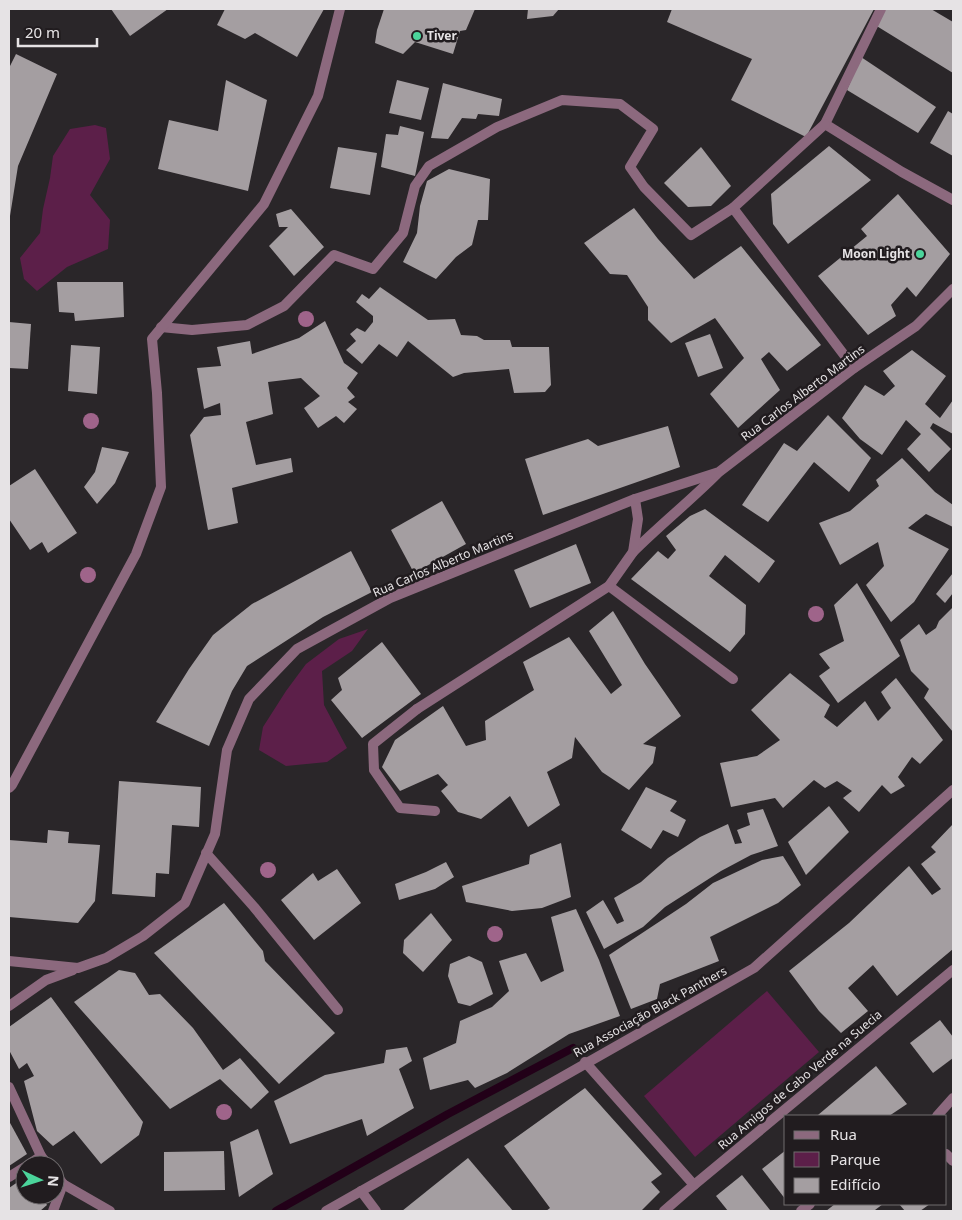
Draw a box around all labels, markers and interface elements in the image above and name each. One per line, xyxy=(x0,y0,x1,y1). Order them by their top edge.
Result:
scale bar xyxy=(18,15,96,47)
text: 20 m xyxy=(25,22,60,42)
place label: Tiver xyxy=(427,27,458,44)
marker: Tiver xyxy=(411,30,423,42)
place label: Moon Light xyxy=(842,245,910,262)
marker: Moon Light xyxy=(914,248,926,260)
street label: Rua Carlos Alberto Martins xyxy=(737,340,868,445)
street label: Rua Carlos Alberto Martins xyxy=(370,526,516,601)
street label: Rua Associação Black Panthers xyxy=(570,962,730,1061)
street label: Rua Amigos de Cabo Verde na Suecia xyxy=(715,1007,885,1153)
legend xyxy=(784,1115,947,1205)
text: Parque xyxy=(830,1149,880,1169)
north arrow xyxy=(15,1155,65,1205)
text: Edifício xyxy=(830,1174,881,1194)
text: N xyxy=(44,1175,63,1187)

